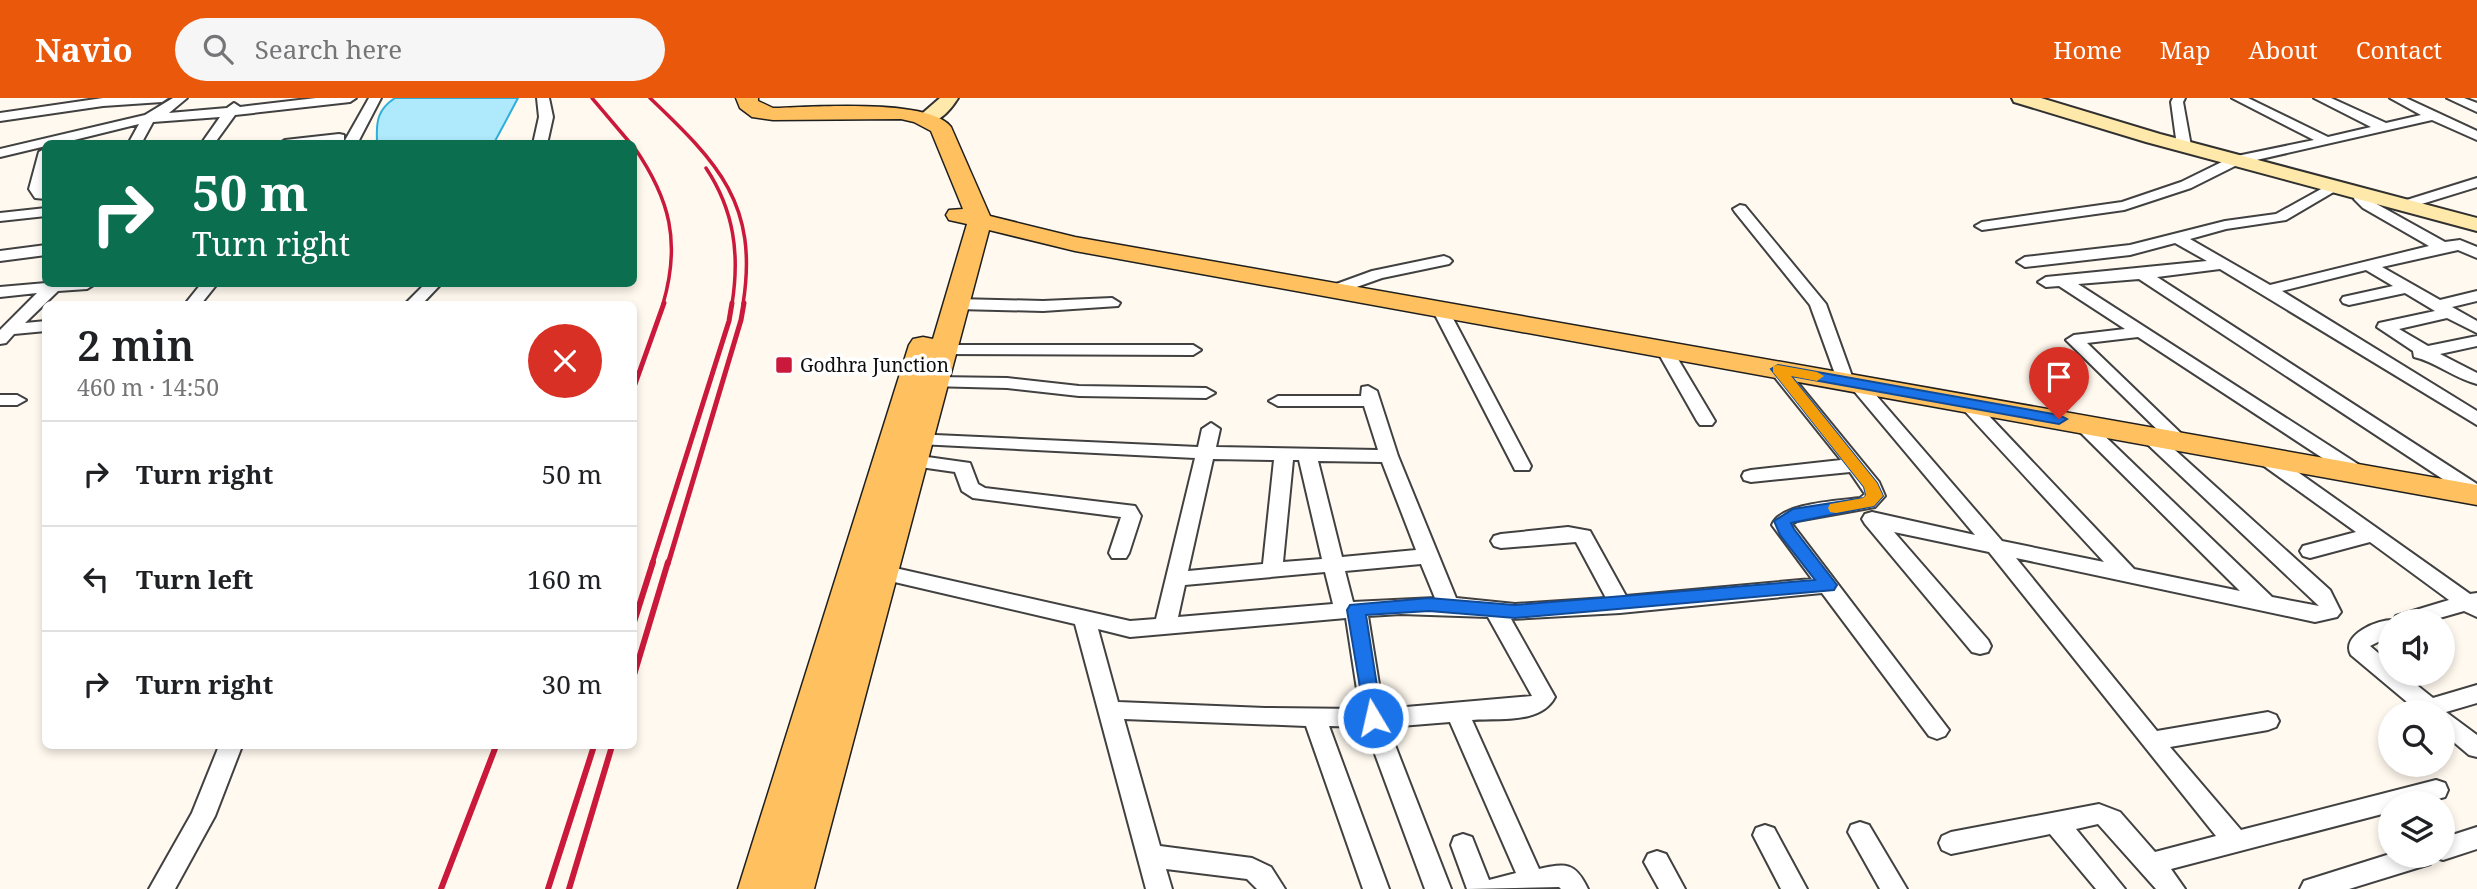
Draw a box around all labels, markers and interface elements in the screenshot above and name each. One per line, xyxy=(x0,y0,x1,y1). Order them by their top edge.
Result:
search box xyxy=(175,18,665,81)
text: Navio xyxy=(35,27,133,72)
icon: search xyxy=(199,30,237,68)
text: Search here xyxy=(255,31,402,67)
text: Home xyxy=(2053,33,2122,66)
text: Map xyxy=(2160,33,2211,66)
text: About xyxy=(2249,33,2318,66)
text: Contact xyxy=(2356,33,2442,66)
text: 50 m xyxy=(192,159,308,225)
icon: right xyxy=(77,168,168,259)
text: Turn right xyxy=(192,222,350,265)
text: 2 min xyxy=(77,316,194,373)
button: close xyxy=(528,324,602,398)
pin xyxy=(2029,347,2089,419)
place label: Godhra Junction xyxy=(800,352,949,378)
marker: Godhra Junction xyxy=(774,355,794,375)
icon: arrive xyxy=(2040,358,2078,396)
text: 460 m · 14:50 xyxy=(77,371,219,403)
icon: right xyxy=(77,455,115,493)
text: Turn right xyxy=(136,456,273,492)
text: 50 m xyxy=(542,456,602,492)
icon: left xyxy=(77,560,115,598)
text: Turn left xyxy=(136,561,253,597)
text: 160 m xyxy=(527,561,602,597)
map controls xyxy=(2378,609,2455,868)
button: sound xyxy=(2378,609,2455,686)
icon: right xyxy=(77,665,115,703)
text: Turn right xyxy=(136,666,273,702)
text: 30 m xyxy=(542,666,602,702)
position arrow xyxy=(1336,681,1410,755)
button: search xyxy=(2378,700,2455,777)
button: layers xyxy=(2378,791,2455,868)

